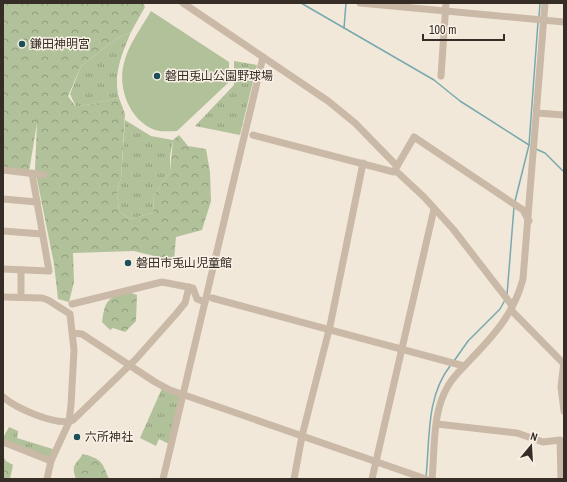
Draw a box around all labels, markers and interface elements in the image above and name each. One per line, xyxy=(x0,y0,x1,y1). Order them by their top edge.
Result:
scale bar xyxy=(423,16,504,42)
text: 100 m xyxy=(429,22,456,38)
place label: 鎌田神明宮 xyxy=(30,36,90,52)
marker: 鎌田神明宮 xyxy=(17,39,27,49)
place label: 磐田兎山公園野球場 xyxy=(165,68,273,84)
marker: 磐田兎山公園野球場 xyxy=(152,71,162,81)
place label: 磐田市兎山児童館 xyxy=(136,255,232,271)
marker: 磐田市兎山児童館 xyxy=(123,258,133,268)
north arrow xyxy=(511,426,551,466)
place label: 六所神社 xyxy=(85,429,133,445)
text: N xyxy=(529,429,539,444)
marker: 六所神社 xyxy=(72,432,82,442)

